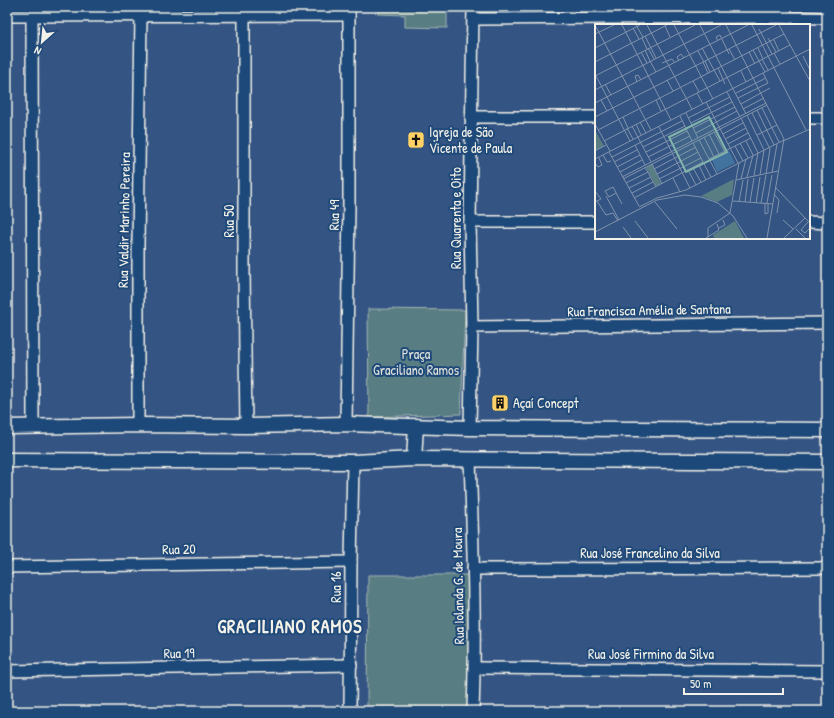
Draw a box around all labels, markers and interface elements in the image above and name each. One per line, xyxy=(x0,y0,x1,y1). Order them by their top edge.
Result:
north arrow xyxy=(22,22,62,62)
inset map xyxy=(595,24,810,239)
text: N xyxy=(32,43,43,58)
place label: Igreja de São Vicente de Paula xyxy=(429,122,513,157)
church icon: Igreja de São Vicente de Paula xyxy=(406,130,426,150)
street label: Rua Valdir Marinho Pereira xyxy=(113,152,134,288)
street label: Rua Quarenta e Oito xyxy=(446,167,465,269)
street label: Rua 49 xyxy=(324,199,343,231)
street label: Rua 50 xyxy=(219,205,238,237)
street label: Rua Francisca Amélia de Santana xyxy=(567,299,731,320)
park label: Praça Graciliano Ramos xyxy=(373,344,459,379)
building icon: Açaí Concept xyxy=(490,393,510,413)
place label: Açaí Concept xyxy=(513,393,579,413)
street label: Rua Iolanda G. de Moura xyxy=(447,527,468,645)
street label: Rua 20 xyxy=(162,539,196,558)
street label: Rua José Francelino da Silva xyxy=(580,543,720,562)
street label: Rua 16 xyxy=(326,571,345,603)
district label: GRACILIANO RAMOS xyxy=(217,614,363,639)
street label: Rua 19 xyxy=(163,643,195,662)
street label: Rua José Firmino da Silva xyxy=(588,644,714,663)
scale bar xyxy=(684,670,783,696)
text: 50 m xyxy=(690,675,711,692)

